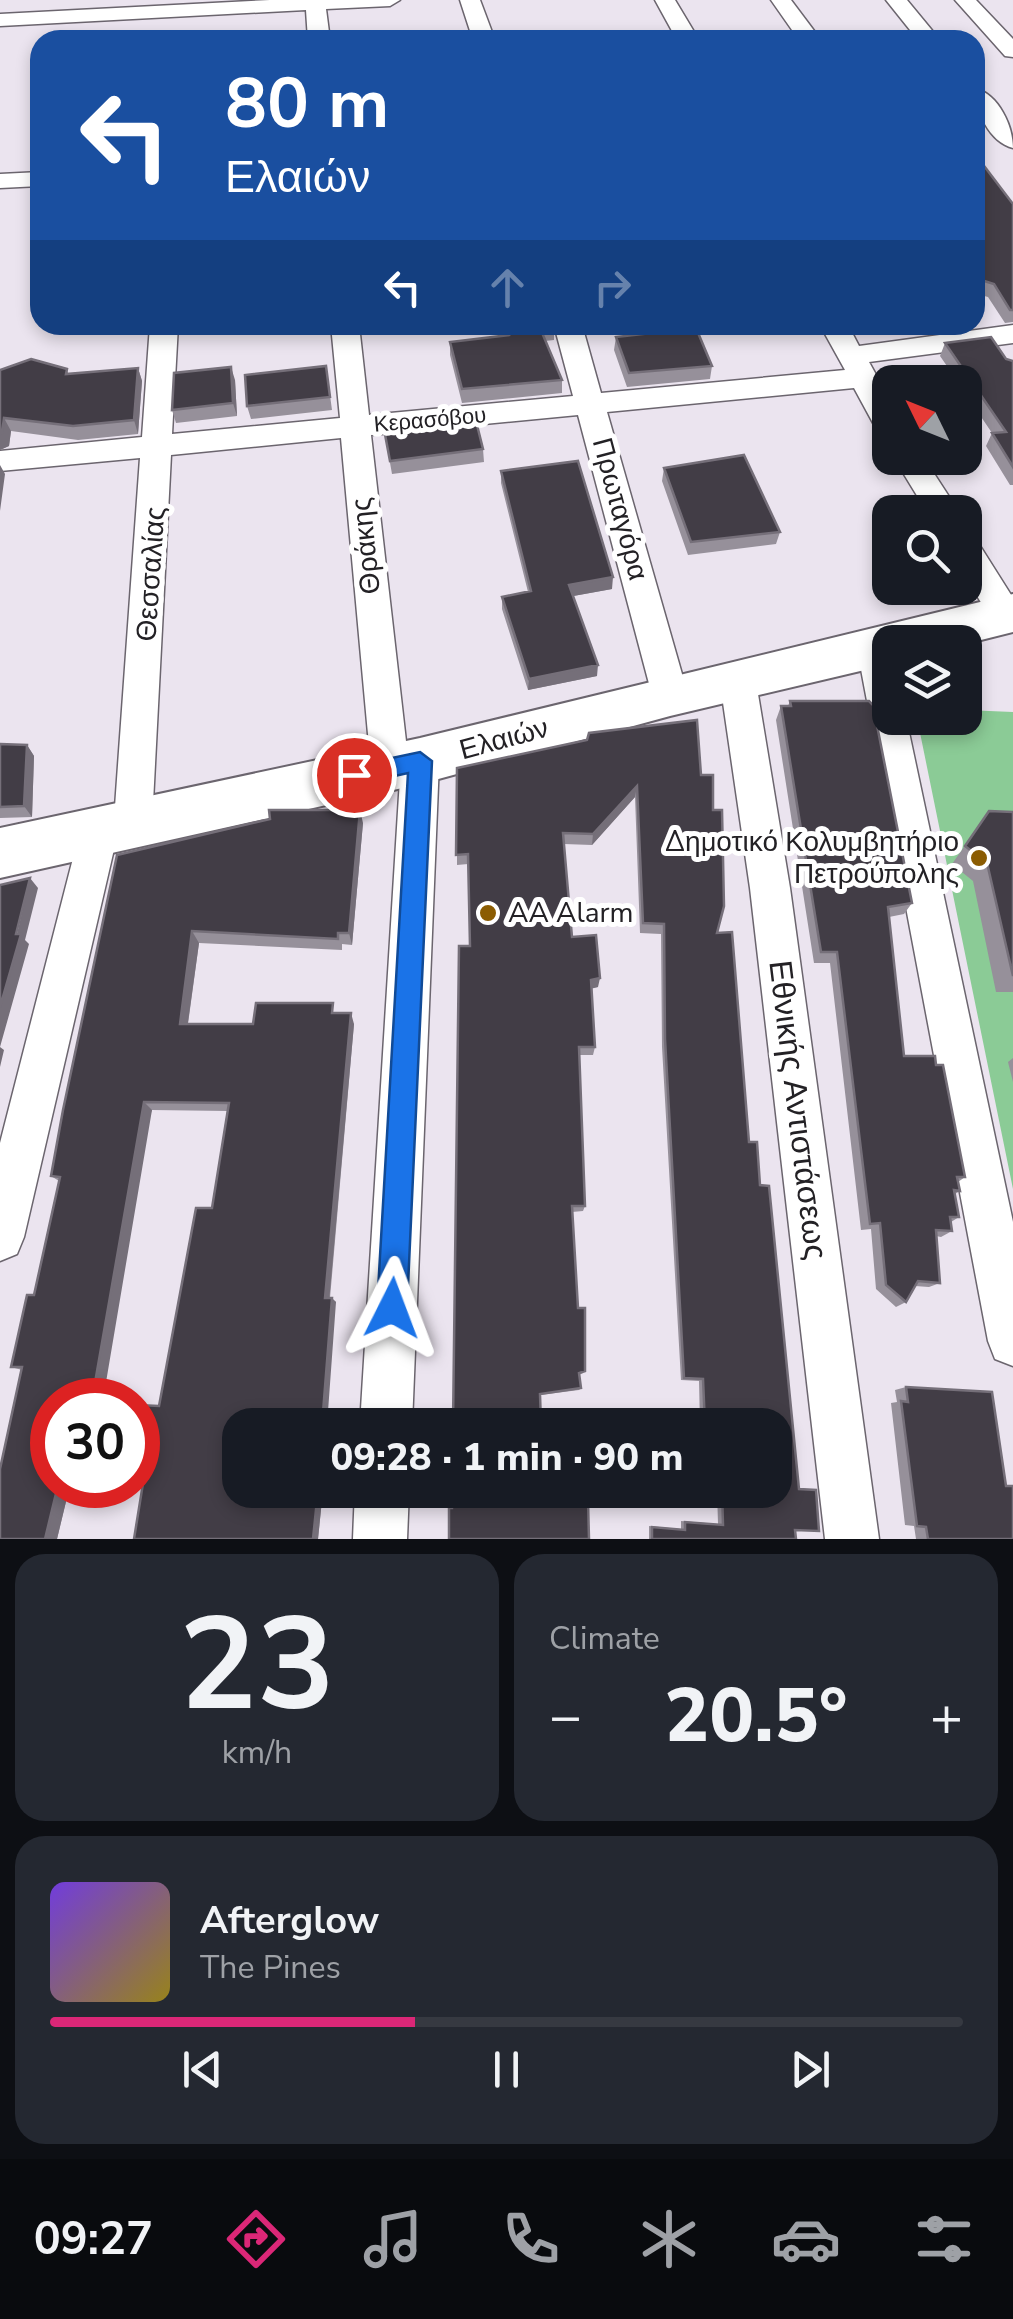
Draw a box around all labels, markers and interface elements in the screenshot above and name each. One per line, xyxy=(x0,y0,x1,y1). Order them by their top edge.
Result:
text: 80 m xyxy=(225,56,389,152)
icon: left xyxy=(60,70,190,200)
text: Ελαιών xyxy=(225,147,370,208)
icon: left xyxy=(375,260,430,315)
icon: ahead xyxy=(480,260,535,315)
icon: right xyxy=(585,260,640,315)
north arrow xyxy=(872,365,982,475)
map controls xyxy=(872,365,982,735)
street label: Κερασόβου xyxy=(373,400,487,440)
street label: Πρωταγόρα xyxy=(583,433,657,585)
button: search xyxy=(872,495,982,605)
street label: Θράκης xyxy=(342,496,390,596)
street label: Θεσσαλίας xyxy=(127,505,175,643)
button: layers xyxy=(872,625,982,735)
street label: Ελαιών xyxy=(455,709,553,769)
pin xyxy=(312,733,397,818)
icon: arrive xyxy=(327,748,382,803)
place label: Δημοτικό Κολυμβητήριο Πετρούπολης xyxy=(665,823,959,893)
marker: Δημοτικό Κολυμβητήριο Πετρούπολης xyxy=(968,847,990,869)
place label: AA Alarm xyxy=(508,894,634,932)
marker: AA Alarm xyxy=(477,902,499,924)
street label: Εθνικής Αντιστάσεως xyxy=(758,958,838,1262)
position arrow xyxy=(340,1256,444,1360)
speed limit sign: 30 xyxy=(30,1378,160,1508)
text: 09:28 · 1 min · 90 m xyxy=(331,1432,683,1483)
text: 23 xyxy=(179,1577,335,1754)
text: Climate xyxy=(549,1617,660,1660)
text: 20.5° xyxy=(664,1665,848,1767)
text: − xyxy=(549,1679,582,1754)
text: + xyxy=(930,1679,963,1754)
text: km/h xyxy=(222,1731,292,1774)
text: Afterglow xyxy=(200,1895,379,1946)
text: The Pines xyxy=(200,1946,341,1989)
icon: previous xyxy=(175,2042,230,2097)
icon: pause xyxy=(479,2042,534,2097)
icon: next xyxy=(783,2042,838,2097)
icon: directions xyxy=(221,2204,291,2274)
icon: music xyxy=(358,2204,428,2274)
icon: phone xyxy=(496,2204,566,2274)
icon: climate xyxy=(634,2204,704,2274)
icon: car xyxy=(771,2204,841,2274)
icon: filters xyxy=(909,2204,979,2274)
text: 09:27 xyxy=(34,2209,153,2270)

